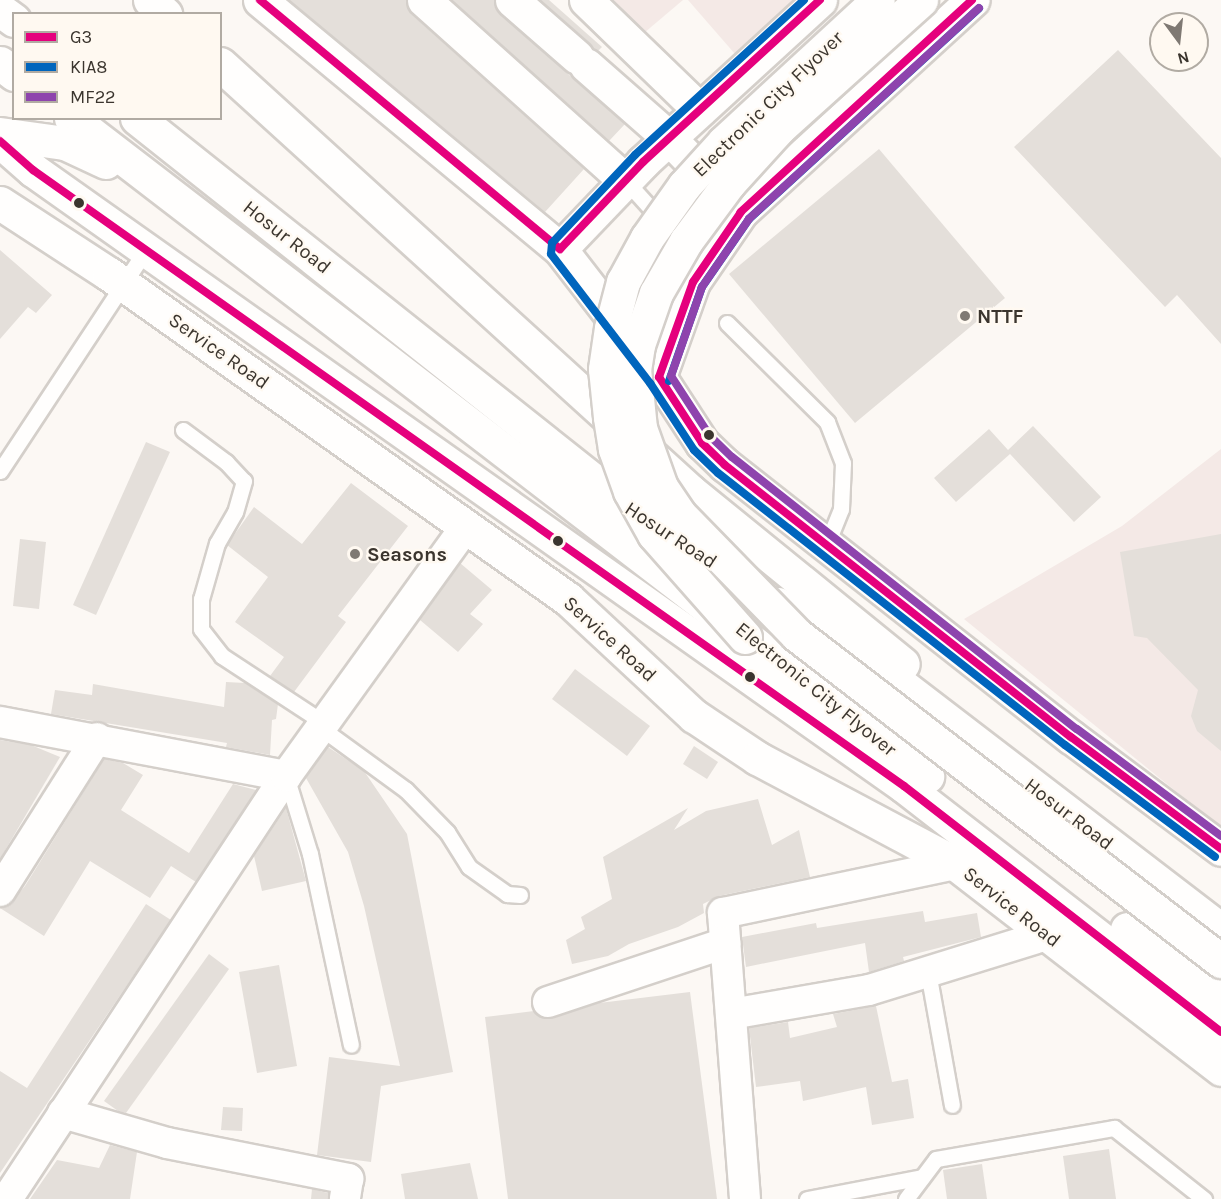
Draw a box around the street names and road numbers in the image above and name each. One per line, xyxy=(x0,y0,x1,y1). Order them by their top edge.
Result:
street label: Electronic City Flyover xyxy=(688,26,848,182)
street label: Hosur Road xyxy=(238,195,336,279)
street label: Service Road xyxy=(164,308,274,394)
street label: Hosur Road xyxy=(620,496,722,574)
street label: Service Road xyxy=(559,591,661,687)
street label: Electronic City Flyover xyxy=(731,617,901,761)
street label: Hosur Road xyxy=(1020,773,1118,855)
street label: Service Road xyxy=(959,862,1065,952)

